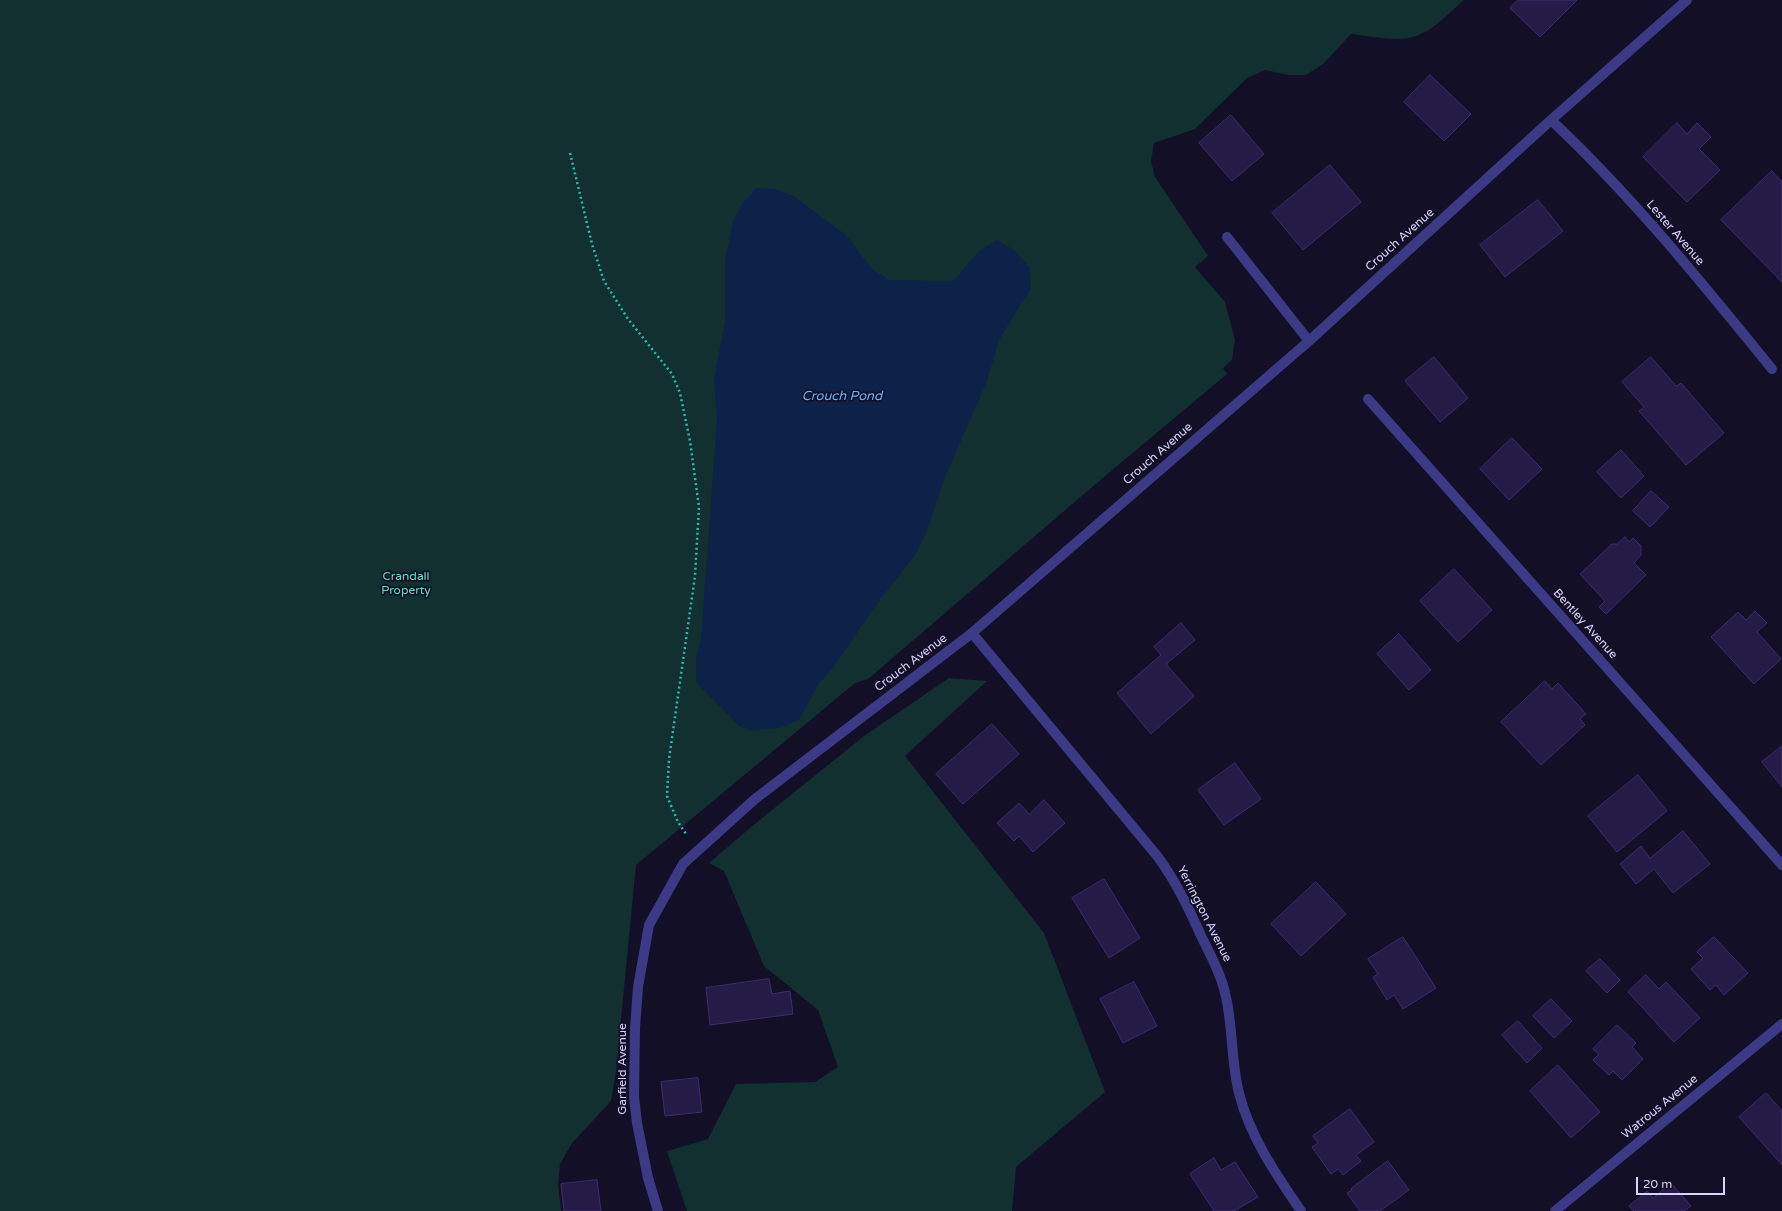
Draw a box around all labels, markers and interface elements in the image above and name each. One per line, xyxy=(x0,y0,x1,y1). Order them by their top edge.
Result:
street label: Lester Avenue xyxy=(1643,198,1707,268)
street label: Crouch Avenue xyxy=(1363,206,1437,274)
water label: Crouch Pond xyxy=(802,389,882,405)
street label: Crouch Avenue xyxy=(1120,420,1196,488)
park label: Crandall Property xyxy=(381,570,431,598)
street label: Bentley Avenue xyxy=(1550,586,1620,662)
street label: Crouch Avenue xyxy=(872,631,950,695)
street label: Yerrington Avenue xyxy=(1174,864,1234,964)
street label: Garfield Avenue xyxy=(616,1023,630,1115)
street label: Watrous Avenue xyxy=(1619,1072,1701,1142)
scale bar xyxy=(1638,1169,1727,1195)
text: 20 m xyxy=(1643,1177,1672,1191)

